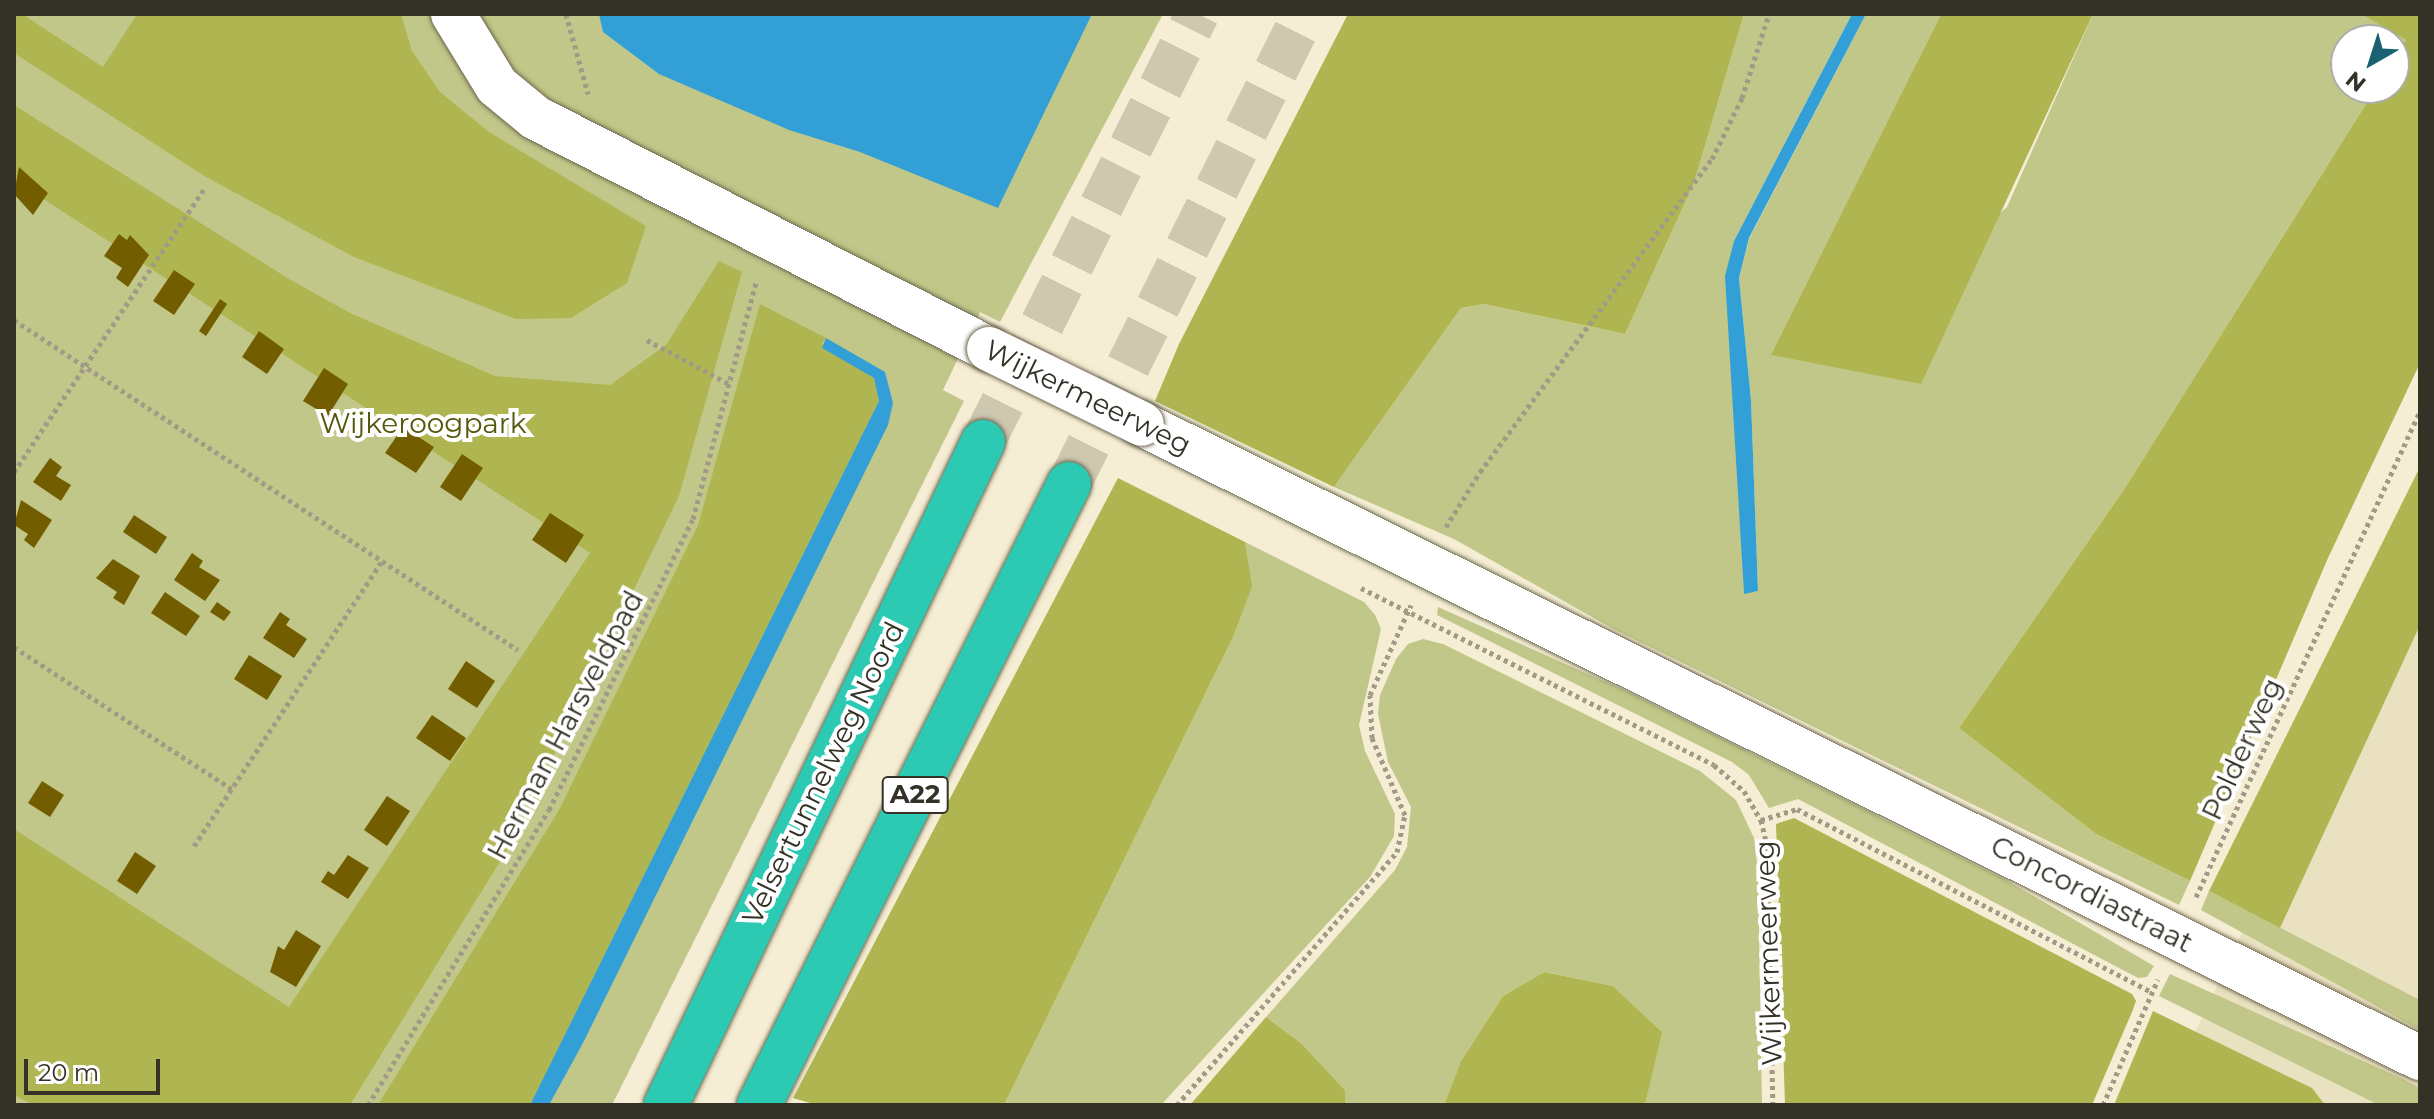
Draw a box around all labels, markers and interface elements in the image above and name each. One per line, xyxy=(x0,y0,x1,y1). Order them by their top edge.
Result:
north arrow xyxy=(2330,24,2410,104)
text: N xyxy=(2340,65,2371,98)
street label: Wijkermeerweg xyxy=(979,333,1197,461)
park label: Wijkeroogpark xyxy=(319,406,527,440)
street label: Herman Harsveldpad xyxy=(480,585,650,865)
street label: Velsertunnelweg Noord xyxy=(735,616,911,930)
street label: Polderweg xyxy=(2195,673,2289,825)
road number: A22 xyxy=(881,773,949,817)
street label: Concordiastraat xyxy=(1985,829,2199,959)
street label: Wijkermeerweg xyxy=(1747,840,1789,1066)
scale bar xyxy=(28,1043,164,1093)
text: 20 m xyxy=(38,1058,99,1087)

